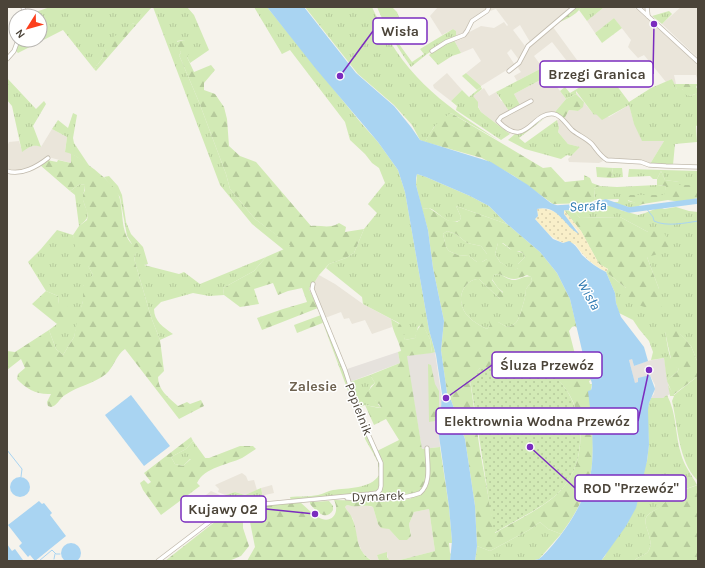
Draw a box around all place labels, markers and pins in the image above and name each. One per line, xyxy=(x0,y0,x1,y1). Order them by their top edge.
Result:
callout: Wisła xyxy=(373,18,427,44)
callout: Brzegi Granica xyxy=(540,61,653,87)
callout: Śluza Przewóz xyxy=(492,352,602,378)
callout: Elektrownia Wodna Przewóz xyxy=(436,408,638,434)
callout: ROD "Przewóz" xyxy=(575,475,686,501)
callout: Kujawy 02 xyxy=(181,496,266,522)

